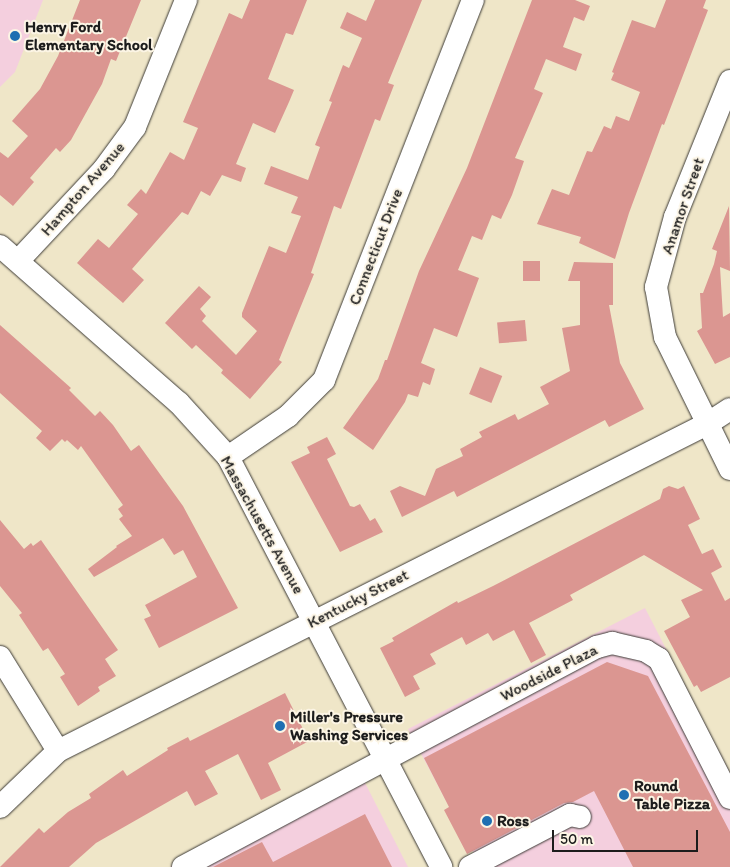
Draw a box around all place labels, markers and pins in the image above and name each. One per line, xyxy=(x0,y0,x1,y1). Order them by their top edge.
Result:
place label: Henry Ford Elementary School xyxy=(25,17,153,55)
marker: Henry Ford Elementary School xyxy=(9,30,21,42)
place label: Miller's Pressure Washing Services xyxy=(290,707,409,745)
marker: Miller's Pressure Washing Services xyxy=(274,720,286,732)
place label: Round Table Pizza xyxy=(634,776,710,814)
marker: Round Table Pizza xyxy=(618,789,630,801)
place label: Ross xyxy=(497,811,529,831)
marker: Ross xyxy=(481,815,493,827)

